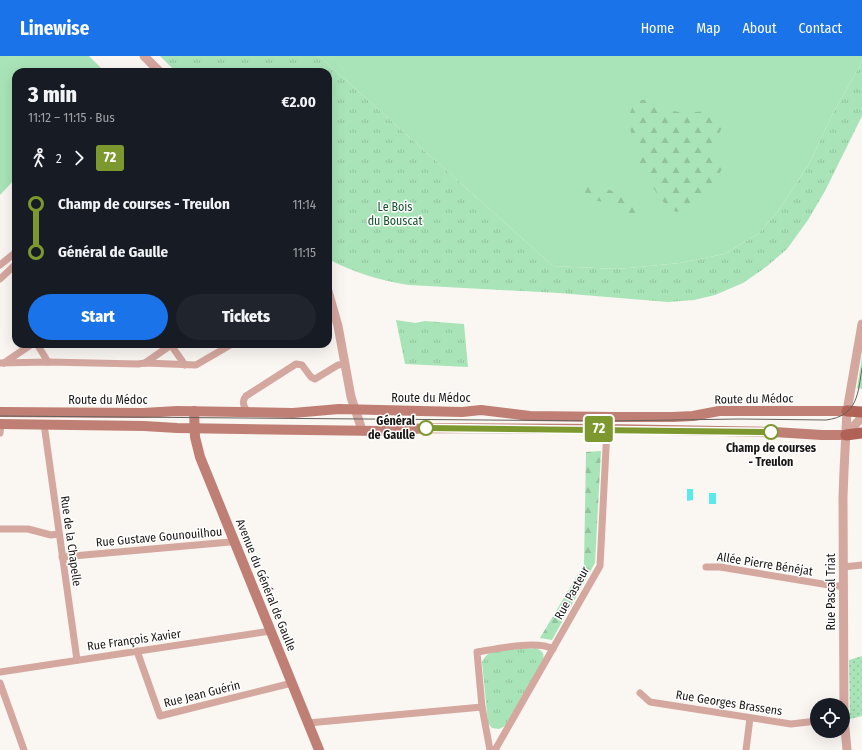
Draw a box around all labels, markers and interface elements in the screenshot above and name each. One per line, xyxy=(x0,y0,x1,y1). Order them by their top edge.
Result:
text: Linewise xyxy=(20,17,89,40)
text: Home xyxy=(641,20,674,37)
text: Map xyxy=(696,20,720,37)
text: About xyxy=(742,20,777,37)
text: Contact xyxy=(799,20,842,37)
text: 3 min xyxy=(28,81,77,108)
text: €2.00 xyxy=(282,93,316,111)
text: 11:12 – 11:15 · Bus xyxy=(28,110,115,125)
icon: walk xyxy=(28,147,50,169)
icon: forward xyxy=(68,147,90,169)
text: 72 xyxy=(104,149,116,166)
text: 2 xyxy=(56,151,62,166)
text: Champ de courses - Treulon xyxy=(58,195,230,213)
text: 11:14 xyxy=(292,197,316,212)
park label: Le Bois du Bouscat xyxy=(368,200,422,228)
text: Général de Gaulle xyxy=(58,243,168,261)
text: 11:15 xyxy=(293,245,316,260)
button: Start xyxy=(28,294,168,340)
button: Tickets xyxy=(176,294,316,340)
street label: Route du Médoc xyxy=(391,391,471,405)
street label: Route du Médoc xyxy=(714,391,794,407)
street label: Route du Médoc xyxy=(68,393,148,407)
place label: Général de Gaulle xyxy=(368,414,416,442)
line badge: 72 xyxy=(581,416,617,442)
marker: Général de Gaulle xyxy=(418,420,434,436)
text: 72 xyxy=(593,420,605,437)
marker: Champ de courses - Treulon xyxy=(763,424,779,440)
place label: Champ de courses - Treulon xyxy=(726,441,817,469)
street label: Rue de la Chapelle xyxy=(58,495,84,587)
street label: Avenue du Général de Gaulle xyxy=(233,517,299,653)
street label: Rue Gustave Gounouilhou xyxy=(95,524,223,550)
street label: Allée Pierre Bénéjat xyxy=(716,550,814,579)
street label: Rue Pascal Triat xyxy=(824,553,838,631)
street label: Rue Pasteur xyxy=(552,563,593,622)
street label: Rue François Xavier xyxy=(86,626,183,654)
street label: Rue Jean Guérin xyxy=(162,678,242,710)
street label: Rue Georges Brassens xyxy=(675,688,783,718)
map controls xyxy=(810,698,850,738)
button: locate xyxy=(810,698,850,738)

